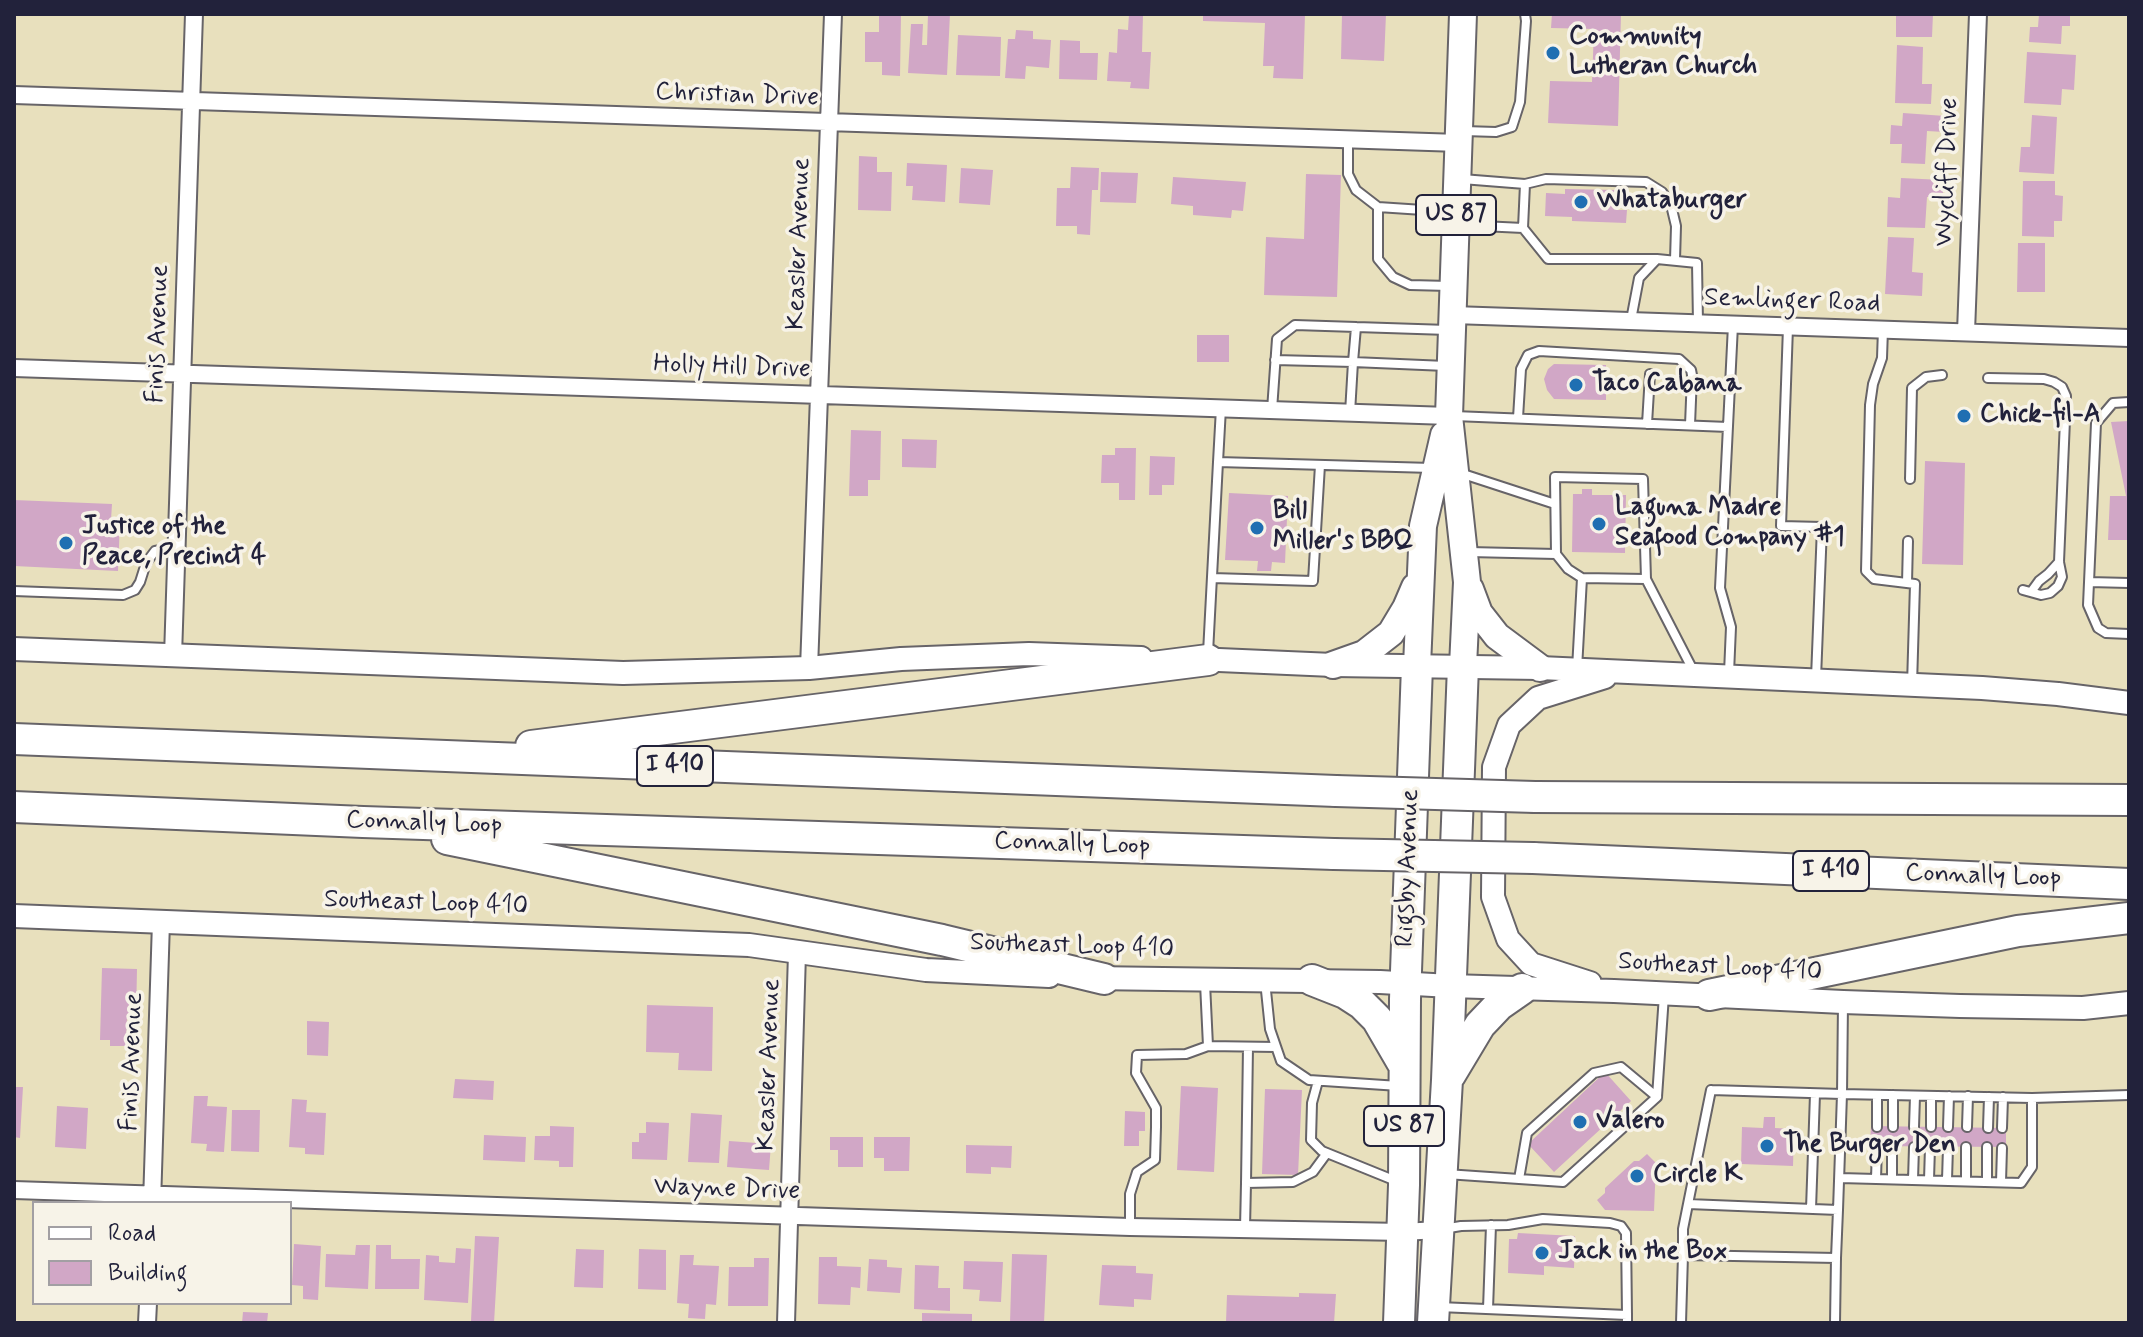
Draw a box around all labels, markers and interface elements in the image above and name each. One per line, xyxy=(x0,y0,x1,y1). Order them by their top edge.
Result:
place label: Community Lutheran Church xyxy=(1569,22,1757,84)
marker: Community Lutheran Church xyxy=(1544,44,1562,62)
street label: Christian Drive xyxy=(655,78,819,114)
street label: Wycliff Drive xyxy=(1930,97,1966,247)
street label: Keasler Avenue xyxy=(781,157,819,331)
place label: Whataburger xyxy=(1597,186,1747,218)
marker: Whataburger xyxy=(1572,193,1590,211)
road number: US 87 xyxy=(1416,195,1496,235)
street label: Finis Avenue xyxy=(141,264,177,404)
street label: Semlinger Road xyxy=(1703,283,1881,321)
street label: Holly Hill Drive xyxy=(653,350,811,386)
place label: Taco Cabana xyxy=(1592,369,1741,401)
marker: Taco Cabana xyxy=(1567,376,1585,394)
place label: Chick-fil-A xyxy=(1980,400,2101,432)
marker: Chick-fil-A xyxy=(1955,407,1973,425)
place label: Laguna Madre Seafood Company #1 xyxy=(1615,493,1845,554)
place label: Bill Miller's BBQ xyxy=(1273,497,1414,558)
place label: Justice of the Peace, Precinct 4 xyxy=(82,512,266,574)
marker: Laguna Madre Seafood Company #1 xyxy=(1590,515,1608,533)
marker: Bill Miller's BBQ xyxy=(1248,519,1266,537)
marker: Justice of the Peace, Precinct 4 xyxy=(57,534,75,552)
road number: I 410 xyxy=(637,746,713,786)
street label: Rigsby Avenue xyxy=(1391,789,1427,947)
street label: Connally Loop xyxy=(345,806,503,842)
street label: Connally Loop xyxy=(993,827,1151,863)
road number: I 410 xyxy=(1793,851,1869,891)
street label: Connally Loop xyxy=(1904,859,2062,895)
street label: Southeast Loop 410 xyxy=(323,885,529,923)
street label: Southeast Loop 410 xyxy=(969,928,1175,966)
street label: Southeast Loop 410 xyxy=(1617,947,1823,989)
street label: Keasler Avenue xyxy=(751,978,789,1152)
street label: Finis Avenue xyxy=(115,992,151,1132)
road number: US 87 xyxy=(1364,1106,1444,1146)
place label: Valero xyxy=(1596,1106,1665,1138)
marker: Valero xyxy=(1571,1113,1589,1131)
place label: The Burger Den xyxy=(1783,1130,1956,1162)
marker: The Burger Den xyxy=(1758,1137,1776,1155)
place label: Circle K xyxy=(1653,1160,1743,1192)
marker: Circle K xyxy=(1628,1167,1646,1185)
street label: Wayne Drive xyxy=(653,1172,801,1208)
legend xyxy=(32,1201,292,1305)
text: Road xyxy=(108,1218,156,1249)
place label: Jack in the Box xyxy=(1558,1237,1727,1269)
marker: Jack in the Box xyxy=(1533,1244,1551,1262)
text: Building xyxy=(108,1258,188,1289)

